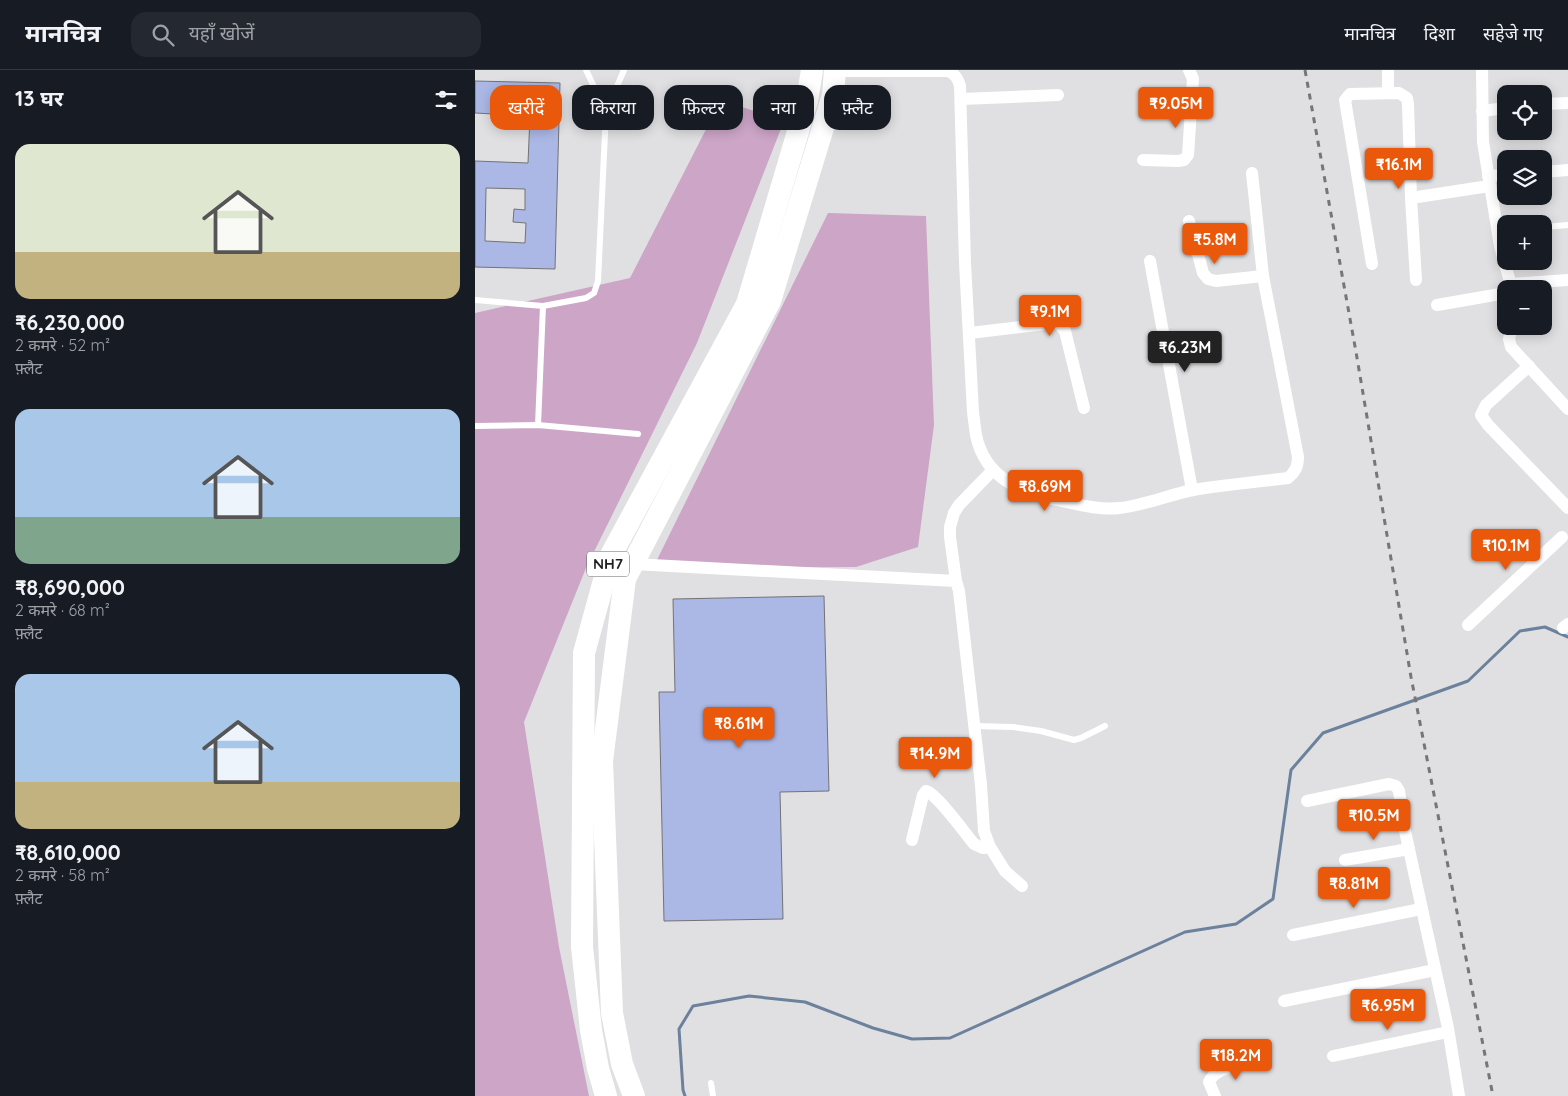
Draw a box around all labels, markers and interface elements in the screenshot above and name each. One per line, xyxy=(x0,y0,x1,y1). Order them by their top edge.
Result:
search box xyxy=(131,12,481,57)
text: मानचित्र xyxy=(25,18,101,48)
icon: search xyxy=(149,21,177,49)
text: यहाँ खोजें xyxy=(189,21,254,45)
text: मानचित्र xyxy=(1344,22,1396,45)
text: दिशा xyxy=(1424,22,1455,45)
text: सहेजे गए xyxy=(1483,22,1543,45)
text: 13 घर xyxy=(15,85,63,111)
chip: खरीदें xyxy=(490,85,562,130)
chip: किराया xyxy=(572,85,654,130)
chip: फ़िल्टर xyxy=(664,85,743,130)
chip: नया xyxy=(753,85,814,130)
chip: फ़्लैट xyxy=(824,85,891,130)
map controls xyxy=(1497,85,1552,335)
button: locate xyxy=(1497,85,1552,140)
icon: filters xyxy=(432,86,460,114)
pin: ₹9.05M xyxy=(1135,87,1217,129)
text: ₹9.05M xyxy=(1149,93,1203,113)
pin: ₹16.1M xyxy=(1358,148,1440,190)
button: layers xyxy=(1497,150,1552,205)
text: ₹16.1M xyxy=(1376,154,1422,174)
icon: home xyxy=(193,177,283,267)
button: + xyxy=(1497,215,1552,270)
pin: ₹5.8M xyxy=(1180,222,1250,265)
text: ₹5.8M xyxy=(1193,229,1237,249)
button: − xyxy=(1497,280,1552,335)
pin: ₹9.1M xyxy=(1015,294,1085,337)
text: ₹9.1M xyxy=(1030,301,1070,321)
text: ₹6,230,000 xyxy=(15,309,125,335)
pin: ₹6.23M xyxy=(1144,330,1226,373)
text: 2 कमरे · 52 m² xyxy=(15,335,110,355)
text: ₹6.23M xyxy=(1159,337,1211,357)
text: फ़्लैट xyxy=(15,358,43,378)
icon: home xyxy=(193,442,283,532)
pin: ₹8.69M xyxy=(1004,470,1086,512)
text: ₹8.69M xyxy=(1019,476,1071,496)
pin: ₹10.1M xyxy=(1465,528,1547,571)
text: ₹10.1M xyxy=(1482,535,1530,555)
road number: NH7 xyxy=(587,552,629,576)
text: ₹8,690,000 xyxy=(15,574,125,600)
text: 2 कमरे · 68 m² xyxy=(15,600,110,620)
text: फ़्लैट xyxy=(15,623,43,643)
pin: ₹8.61M xyxy=(698,706,780,749)
icon: home xyxy=(193,707,283,797)
text: ₹8.61M xyxy=(714,713,764,733)
pin: ₹14.9M xyxy=(894,736,976,779)
text: ₹14.9M xyxy=(910,743,960,763)
pin: ₹10.5M xyxy=(1333,798,1415,841)
text: ₹10.5M xyxy=(1348,805,1400,825)
text: ₹8,610,000 xyxy=(15,839,121,865)
text: 2 कमरे · 58 m² xyxy=(15,865,110,885)
pin: ₹8.81M xyxy=(1313,866,1395,909)
text: ₹8.81M xyxy=(1329,873,1379,893)
text: फ़्लैट xyxy=(15,888,43,908)
pin: ₹6.95M xyxy=(1347,988,1429,1031)
text: ₹6.95M xyxy=(1361,995,1415,1015)
pin: ₹18.2M xyxy=(1195,1038,1277,1081)
text: ₹18.2M xyxy=(1211,1045,1261,1065)

